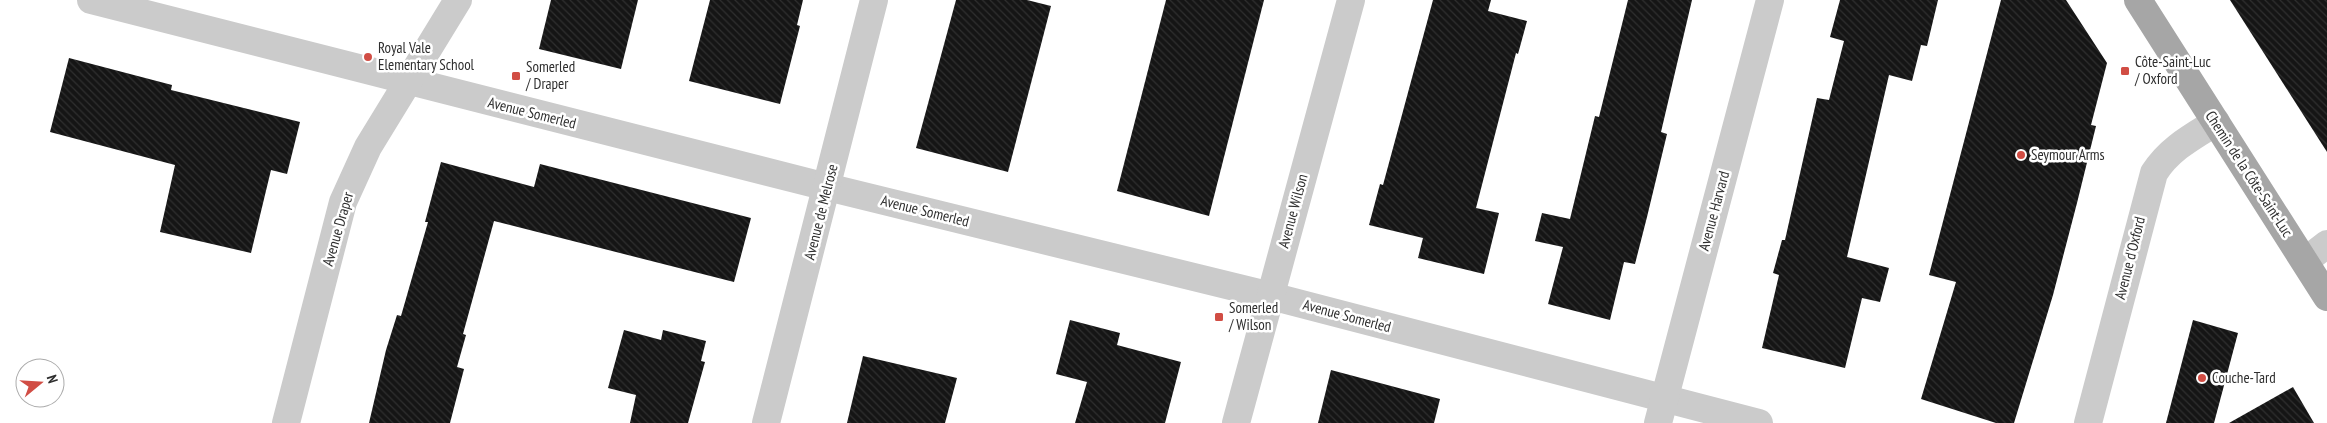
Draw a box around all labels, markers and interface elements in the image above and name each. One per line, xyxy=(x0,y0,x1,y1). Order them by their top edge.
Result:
place label: Royal Vale Elementary School xyxy=(378,38,475,74)
marker: Royal Vale Elementary School xyxy=(362,51,374,63)
place label: Côte-Saint-Luc / Oxford xyxy=(2134,52,2211,88)
place label: Somerled / Draper xyxy=(525,57,575,93)
marker: Côte-Saint-Luc / Oxford xyxy=(2119,65,2131,77)
marker: Somerled / Draper xyxy=(510,70,522,82)
street label: Avenue Somerled xyxy=(486,92,578,133)
street label: Chemin de la Côte-Saint-Luc xyxy=(2201,107,2298,241)
place label: Seymour Arms xyxy=(2031,145,2105,164)
marker: Seymour Arms xyxy=(2015,149,2027,161)
street label: Avenue de Melrose xyxy=(799,162,842,262)
street label: Avenue Harvard xyxy=(1694,169,1733,253)
street label: Avenue Wilson xyxy=(1274,172,1312,250)
street label: Avenue Draper xyxy=(318,189,357,268)
street label: Avenue Somerled xyxy=(879,190,971,231)
street label: Avenue d'Oxford xyxy=(2110,214,2149,301)
street label: Avenue Somerled xyxy=(1301,295,1393,336)
place label: Somerled / Wilson xyxy=(1228,298,1278,334)
marker: Somerled / Wilson xyxy=(1213,311,1225,323)
north arrow xyxy=(15,358,65,408)
place label: Couche-Tard xyxy=(2212,368,2276,387)
marker: Couche-Tard xyxy=(2196,372,2208,384)
text: N xyxy=(43,373,62,385)

